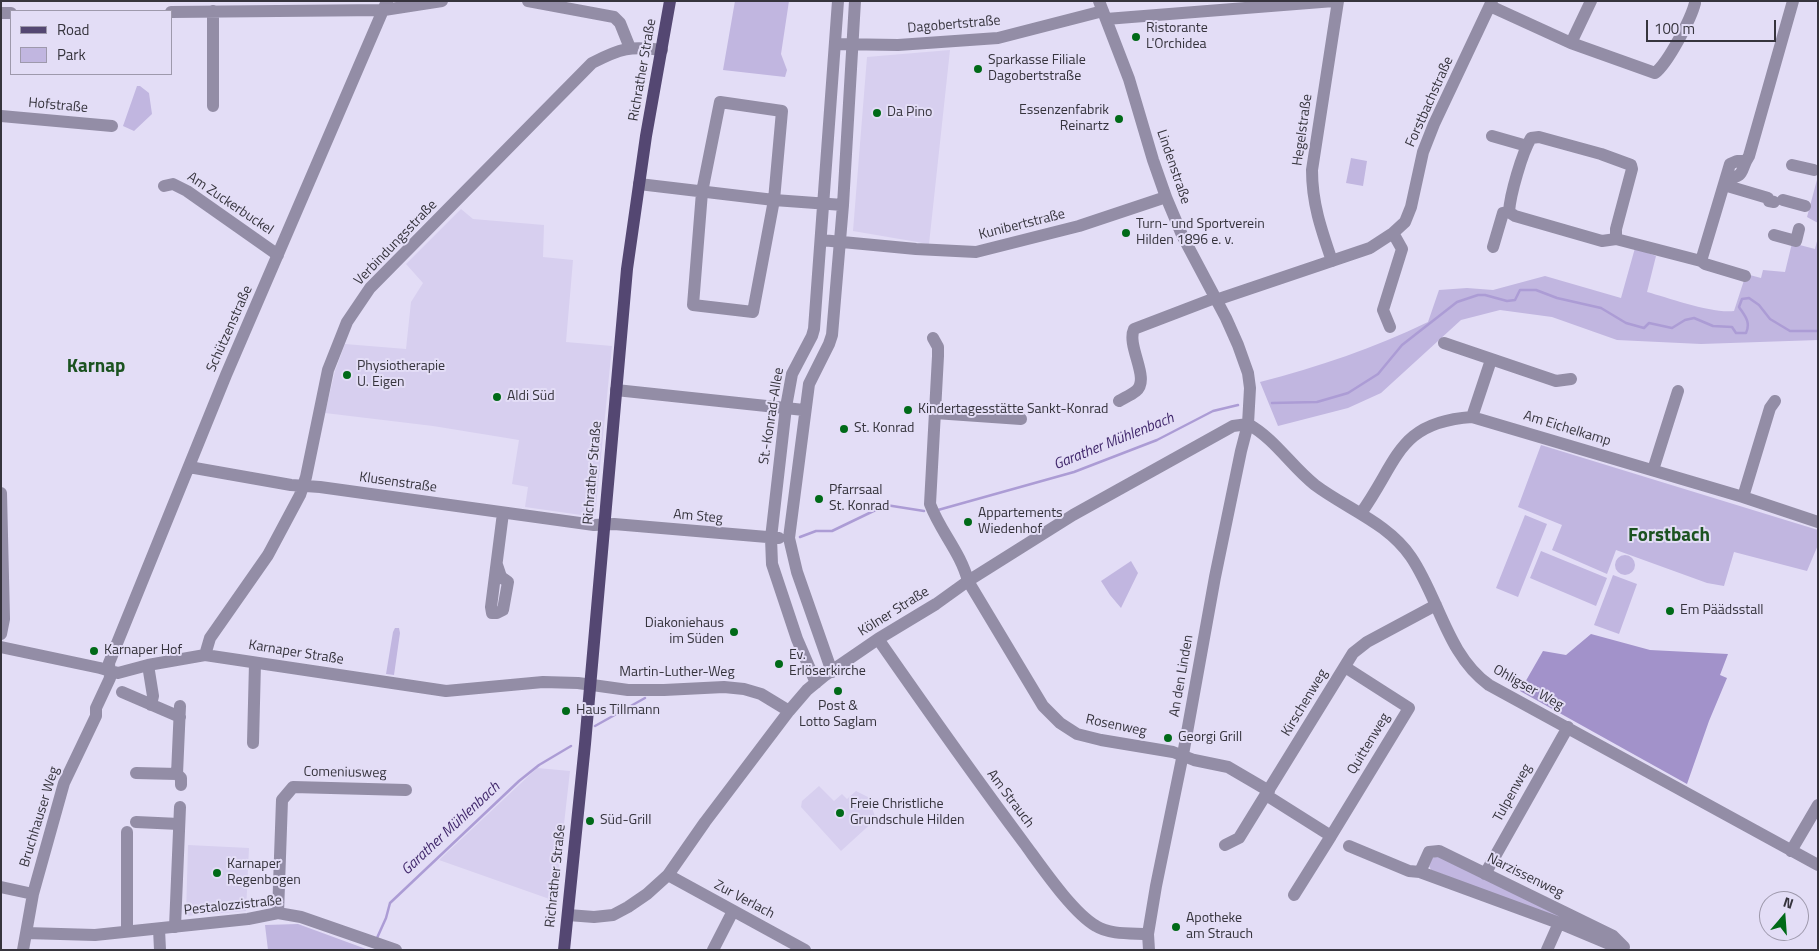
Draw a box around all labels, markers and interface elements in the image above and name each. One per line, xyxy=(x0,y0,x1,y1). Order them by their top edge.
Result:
legend xyxy=(10,10,172,75)
scale bar xyxy=(1649,10,1779,42)
street label: Dagobertstraße xyxy=(907,13,1001,37)
street label: Richrather Straße xyxy=(626,17,660,123)
text: 100 m xyxy=(1654,17,1695,40)
text: Road xyxy=(57,18,89,41)
place label: Ristorante L'Orchidea xyxy=(1146,21,1208,54)
marker: Ristorante L'Orchidea xyxy=(1130,31,1142,43)
text: Park xyxy=(57,43,86,66)
place label: Sparkasse Filiale Dagobertstraße xyxy=(988,53,1086,85)
street label: Forstbachstraße xyxy=(1403,54,1457,150)
marker: Sparkasse Filiale Dagobertstraße xyxy=(972,63,984,75)
street label: Hegelstraße xyxy=(1290,93,1316,167)
street label: Hofstraße xyxy=(27,95,89,117)
place label: Essenzenfabrik Reinartz xyxy=(1019,103,1109,136)
place label: Da Pino xyxy=(887,105,932,121)
marker: Da Pino xyxy=(871,107,883,119)
marker: Essenzenfabrik Reinartz xyxy=(1113,113,1125,125)
street label: Lindenstraße xyxy=(1152,128,1194,206)
street label: Am Zuckerbuckel xyxy=(184,169,276,239)
street label: Verbindungsstraße xyxy=(351,197,441,289)
street label: Kunibertstraße xyxy=(977,206,1067,244)
place label: Turn- und Sportverein Hilden 1896 e. v. xyxy=(1136,217,1265,250)
marker: Turn- und Sportverein Hilden 1896 e. v. xyxy=(1120,227,1132,239)
street label: Schützenstraße xyxy=(203,283,257,375)
district label: Karnap xyxy=(67,356,125,378)
place label: Physiotherapie U. Eigen xyxy=(357,359,445,392)
street label: St.-Konrad-Allee xyxy=(756,366,788,466)
marker: Physiotherapie U. Eigen xyxy=(341,369,353,381)
place label: Aldi Süd xyxy=(507,389,555,405)
marker: Aldi Süd xyxy=(491,391,503,403)
place label: Kindertagesstätte Sankt-Konrad xyxy=(918,402,1108,418)
marker: Kindertagesstätte Sankt-Konrad xyxy=(902,404,914,416)
street label: Am Eichelkamp xyxy=(1521,408,1613,450)
water label: Garather Mühlenbach xyxy=(1051,410,1177,474)
street label: Richrather Straße xyxy=(580,420,606,526)
place label: St. Konrad xyxy=(854,421,914,437)
marker: St. Konrad xyxy=(838,423,850,435)
street label: Klusenstraße xyxy=(358,469,438,497)
place label: Pfarrsaal St. Konrad xyxy=(829,483,889,516)
marker: Pfarrsaal St. Konrad xyxy=(813,493,825,505)
street label: Am Steg xyxy=(672,506,724,528)
place label: Appartements Wiedenhof xyxy=(978,506,1063,538)
marker: Appartements Wiedenhof xyxy=(962,516,974,528)
district label: Forstbach xyxy=(1628,525,1710,547)
street label: Kölner Straße xyxy=(856,584,932,640)
place label: Em Päädsstall xyxy=(1680,603,1764,619)
marker: Em Päädsstall xyxy=(1664,605,1676,617)
place label: Diakoniehaus im Süden xyxy=(645,616,724,648)
marker: Diakoniehaus im Süden xyxy=(728,626,740,638)
street label: An den Linden xyxy=(1166,634,1198,718)
street label: Karnaper Straße xyxy=(247,637,345,669)
place label: Karnaper Hof xyxy=(104,643,182,659)
marker: Karnaper Hof xyxy=(88,645,100,657)
place label: Ev. Erlöserkirche xyxy=(789,648,866,680)
marker: Ev. Erlöserkirche xyxy=(773,658,785,670)
street label: Ohligser Weg xyxy=(1490,662,1566,714)
street label: Martin-Luther-Weg xyxy=(619,665,735,681)
street label: Kirschenweg xyxy=(1278,666,1332,740)
marker: Post & Lotto Saglam xyxy=(832,685,844,697)
place label: Post & Lotto Saglam xyxy=(799,699,877,732)
place label: Haus Tillmann xyxy=(576,703,660,719)
marker: Haus Tillmann xyxy=(560,705,572,717)
street label: Quittenweg xyxy=(1344,710,1394,778)
street label: Rosenweg xyxy=(1084,711,1148,741)
place label: Georgi Grill xyxy=(1178,730,1242,746)
marker: Georgi Grill xyxy=(1162,732,1174,744)
street label: Tulpenweg xyxy=(1490,761,1536,825)
street label: Comeniusweg xyxy=(303,764,387,782)
street label: Bruchhauser Weg xyxy=(17,765,63,869)
street label: Am Strauch xyxy=(983,767,1037,831)
water label: Garather Mühlenbach xyxy=(398,779,504,879)
place label: Freie Christliche Grundschule Hilden xyxy=(850,797,965,830)
marker: Freie Christliche Grundschule Hilden xyxy=(834,807,846,819)
place label: Süd-Grill xyxy=(600,813,652,829)
marker: Süd-Grill xyxy=(584,815,596,827)
street label: Richrather Straße xyxy=(542,823,570,929)
street label: Narzissenweg xyxy=(1484,850,1566,902)
place label: Karnaper Regenbogen xyxy=(227,857,301,890)
marker: Karnaper Regenbogen xyxy=(211,867,223,879)
street label: Zur Verlach xyxy=(711,877,777,923)
north arrow xyxy=(1759,891,1809,941)
text: N xyxy=(1781,891,1796,914)
street label: Pestalozzistraße xyxy=(183,892,283,920)
place label: Apotheke am Strauch xyxy=(1186,911,1253,944)
marker: Apotheke am Strauch xyxy=(1170,921,1182,933)

